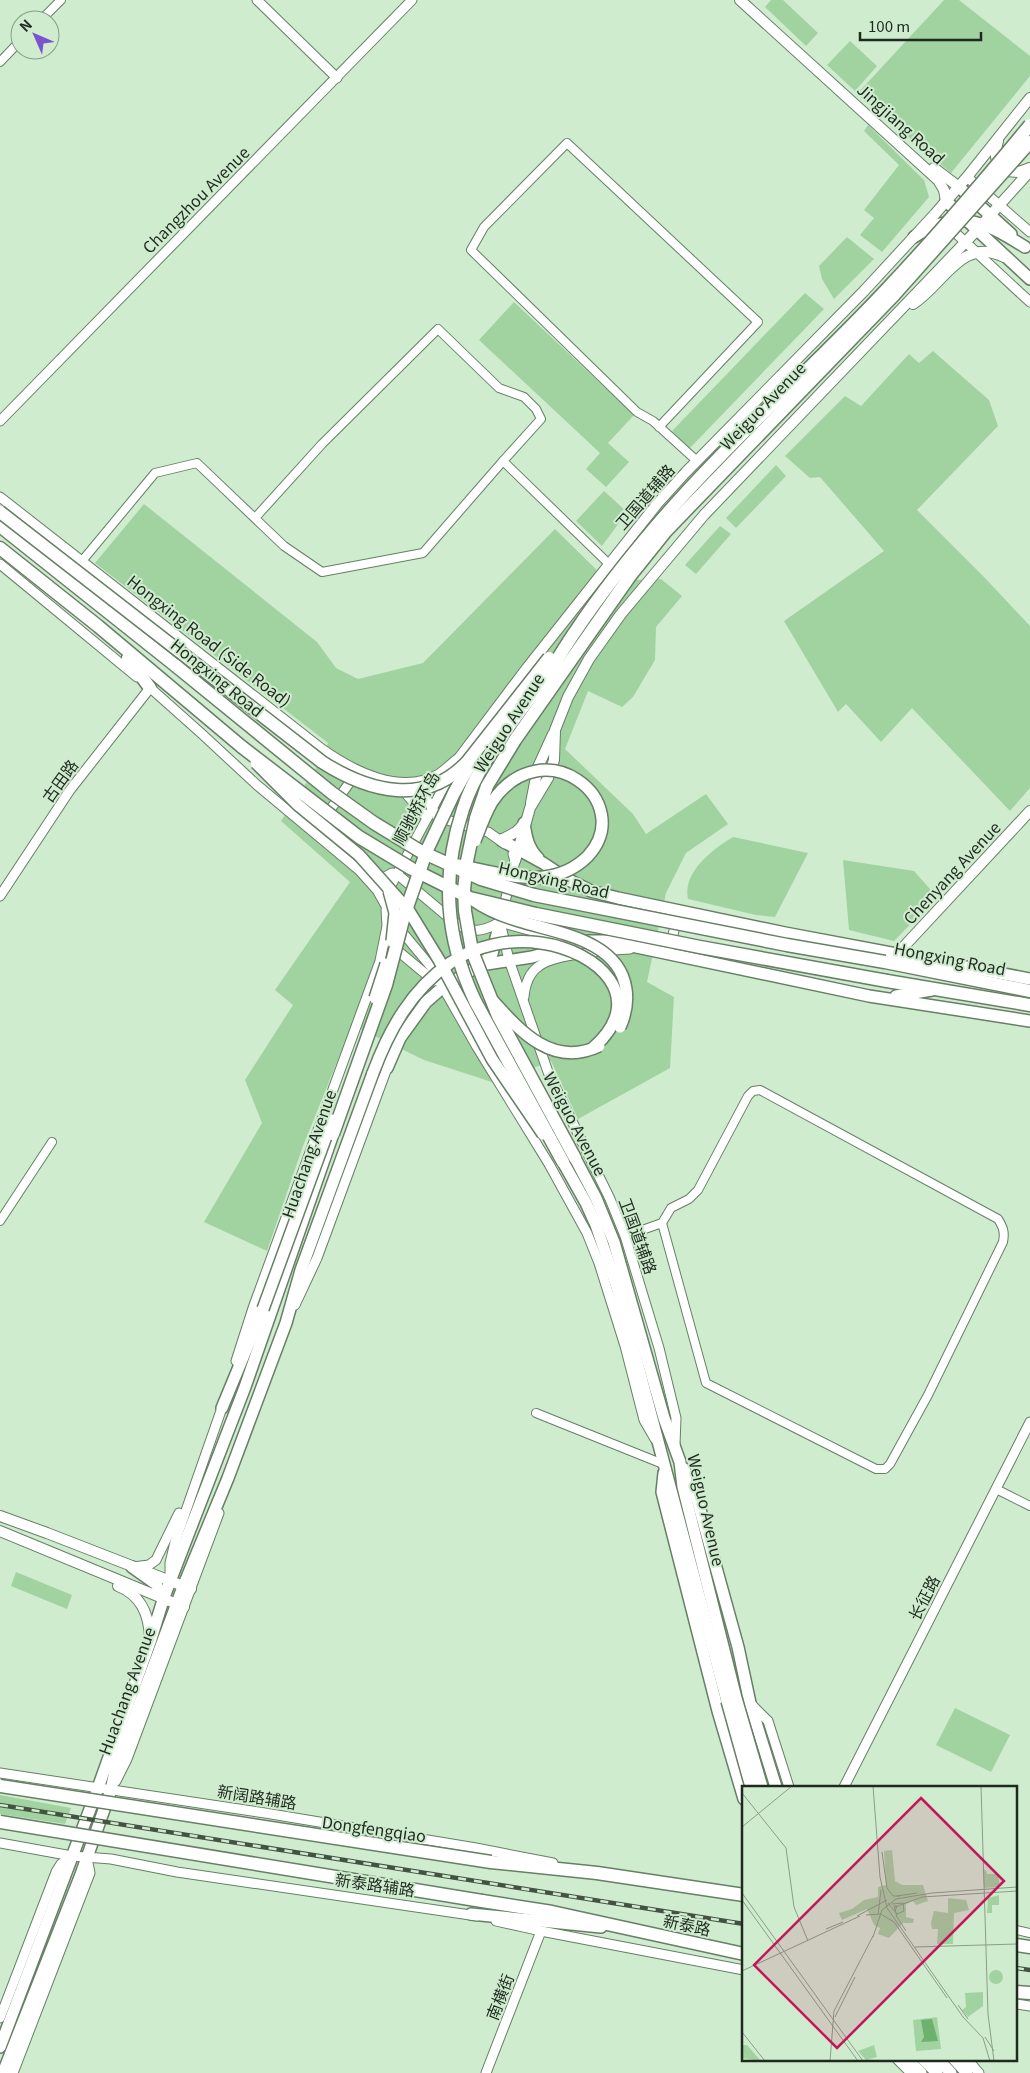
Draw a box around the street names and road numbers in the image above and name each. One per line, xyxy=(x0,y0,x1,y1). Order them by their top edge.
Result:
street label: Jingjiang Road xyxy=(852,77,951,169)
street label: Changzhou Avenue xyxy=(136,140,254,258)
street label: Weiguo Avenue xyxy=(714,356,811,455)
street label: 卫国道辅路 xyxy=(609,458,680,534)
street label: Hongxing Road (Side Road) xyxy=(123,571,295,711)
street label: Hongxing Road xyxy=(167,635,267,721)
street label: Weiguo Avenue xyxy=(467,668,549,777)
street label: 古田路 xyxy=(35,754,83,807)
street label: 顺驰桥环岛 xyxy=(386,767,444,848)
street label: Chenyang Avenue xyxy=(897,815,1005,929)
street label: Hongxing Road xyxy=(496,855,612,903)
street label: Hongxing Road xyxy=(892,935,1008,981)
street label: Weiguo Avenue xyxy=(538,1067,613,1180)
street label: Huachang Avenue xyxy=(275,1086,341,1221)
street label: 卫国道辅路 xyxy=(614,1194,664,1277)
street label: Weiguo Avenue xyxy=(682,1451,732,1568)
street label: 长征路 xyxy=(902,1571,945,1624)
street label: Huachang Avenue xyxy=(92,1623,160,1758)
street label: 新阔路辅路 xyxy=(216,1778,299,1814)
street label: Dongfengqiao xyxy=(321,1809,428,1847)
street label: 新泰路辅路 xyxy=(334,1867,416,1901)
street label: 新泰路 xyxy=(661,1907,713,1941)
street label: 南横街 xyxy=(479,1970,519,2023)

